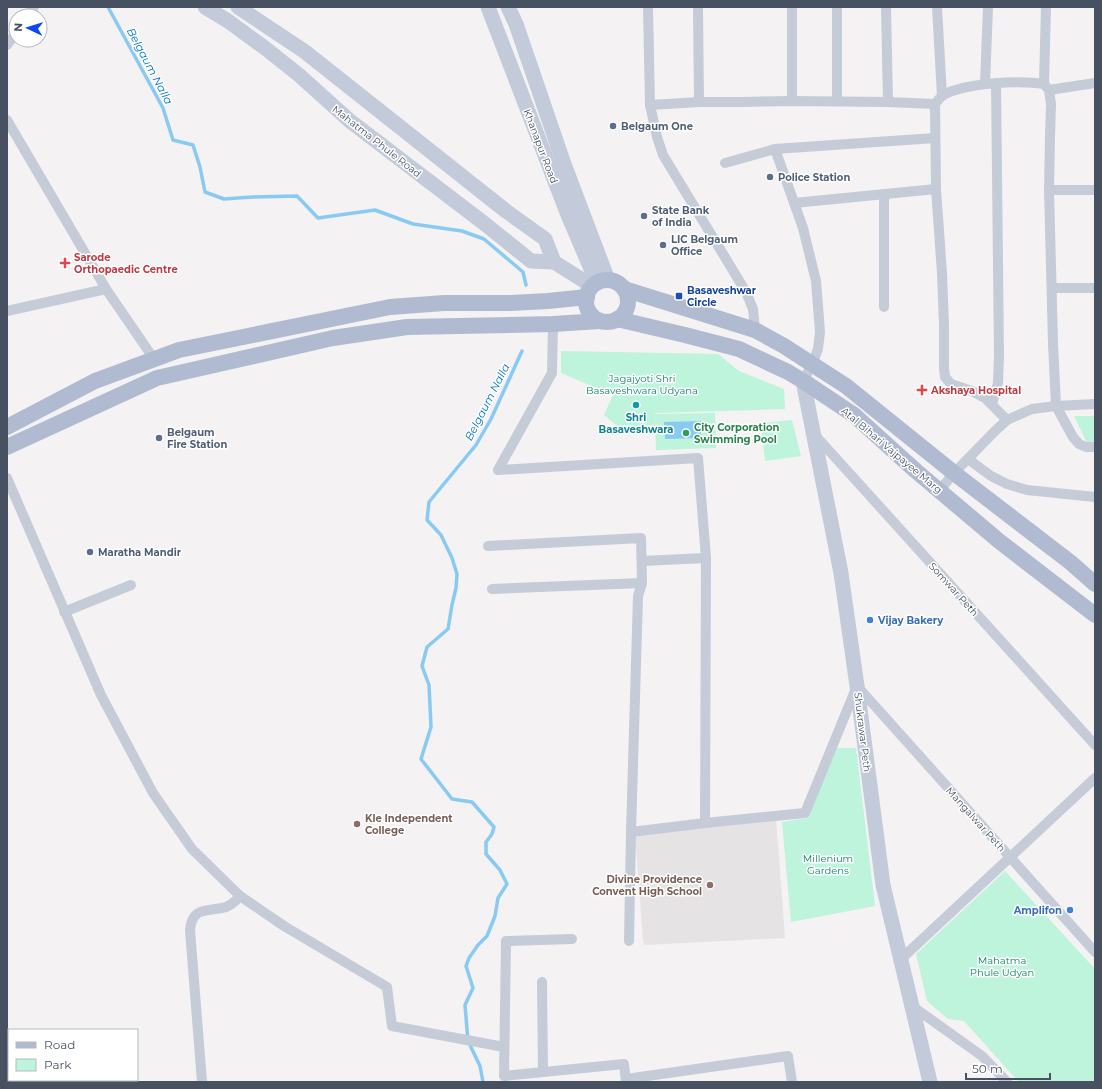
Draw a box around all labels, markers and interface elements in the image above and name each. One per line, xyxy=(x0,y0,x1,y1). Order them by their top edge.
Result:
north arrow xyxy=(8,8,48,48)
text: N xyxy=(11,22,25,32)
water label: Belgaum Nalla xyxy=(124,25,176,107)
street label: Mahatma Phule Road xyxy=(330,103,424,180)
street label: Khanapur Road xyxy=(520,107,561,185)
place label: Belgaum One xyxy=(621,120,693,133)
marker: Belgaum One xyxy=(608,121,618,131)
place label: Police Station xyxy=(778,171,850,184)
marker: Police Station xyxy=(765,172,775,182)
place label: State Bank of India xyxy=(652,204,710,229)
marker: State Bank of India xyxy=(639,211,649,221)
place label: LIC Belgaum Office xyxy=(671,233,738,258)
marker: LIC Belgaum Office xyxy=(658,240,668,250)
place label: Sarode Orthopaedic Centre xyxy=(74,251,178,276)
marker: Sarode Orthopaedic Centre xyxy=(59,257,71,269)
place label: Basaveshwar Circle xyxy=(687,284,757,309)
marker: Basaveshwar Circle xyxy=(674,291,684,301)
water label: Belgaum Nalla xyxy=(462,361,512,443)
park label: Jagajyoti Shri Basaveshwara Udyana xyxy=(586,372,698,397)
marker: Akshaya Hospital xyxy=(916,384,928,396)
place label: Akshaya Hospital xyxy=(930,384,1021,397)
marker: Shri Basaveshwara xyxy=(631,400,641,410)
street label: Atal Bihari Vajpayee Marg xyxy=(838,404,945,497)
place label: Shri Basaveshwara xyxy=(599,411,673,436)
place label: City Corporation Swimming Pool xyxy=(694,421,779,446)
place label: Belgaum Fire Station xyxy=(167,426,227,451)
marker: City Corporation Swimming Pool xyxy=(681,428,691,438)
marker: Belgaum Fire Station xyxy=(154,433,164,443)
place label: Maratha Mandir xyxy=(98,546,182,559)
marker: Maratha Mandir xyxy=(85,547,95,557)
street label: Somwar Peth xyxy=(926,560,981,619)
place label: Vijay Bakery xyxy=(877,614,944,627)
marker: Vijay Bakery xyxy=(865,615,875,625)
street label: Shukrawar Peth xyxy=(851,692,874,773)
street label: Mangalwar Peth xyxy=(943,784,1008,854)
place label: Kle Independent College xyxy=(365,812,453,837)
marker: Kle Independent College xyxy=(352,819,362,829)
park label: Millenium Gardens xyxy=(803,852,853,877)
place label: Divine Providence Convent High School xyxy=(592,873,702,898)
marker: Divine Providence Convent High School xyxy=(705,880,715,890)
place label: Amplifon xyxy=(1013,904,1062,917)
marker: Amplifon xyxy=(1065,905,1075,915)
park label: Mahatma Phule Udyan xyxy=(970,954,1034,979)
legend xyxy=(8,1029,138,1081)
text: Road xyxy=(44,1037,75,1052)
scale bar xyxy=(966,1055,1050,1081)
text: Park xyxy=(44,1057,72,1072)
text: 50 m xyxy=(972,1061,1003,1076)

